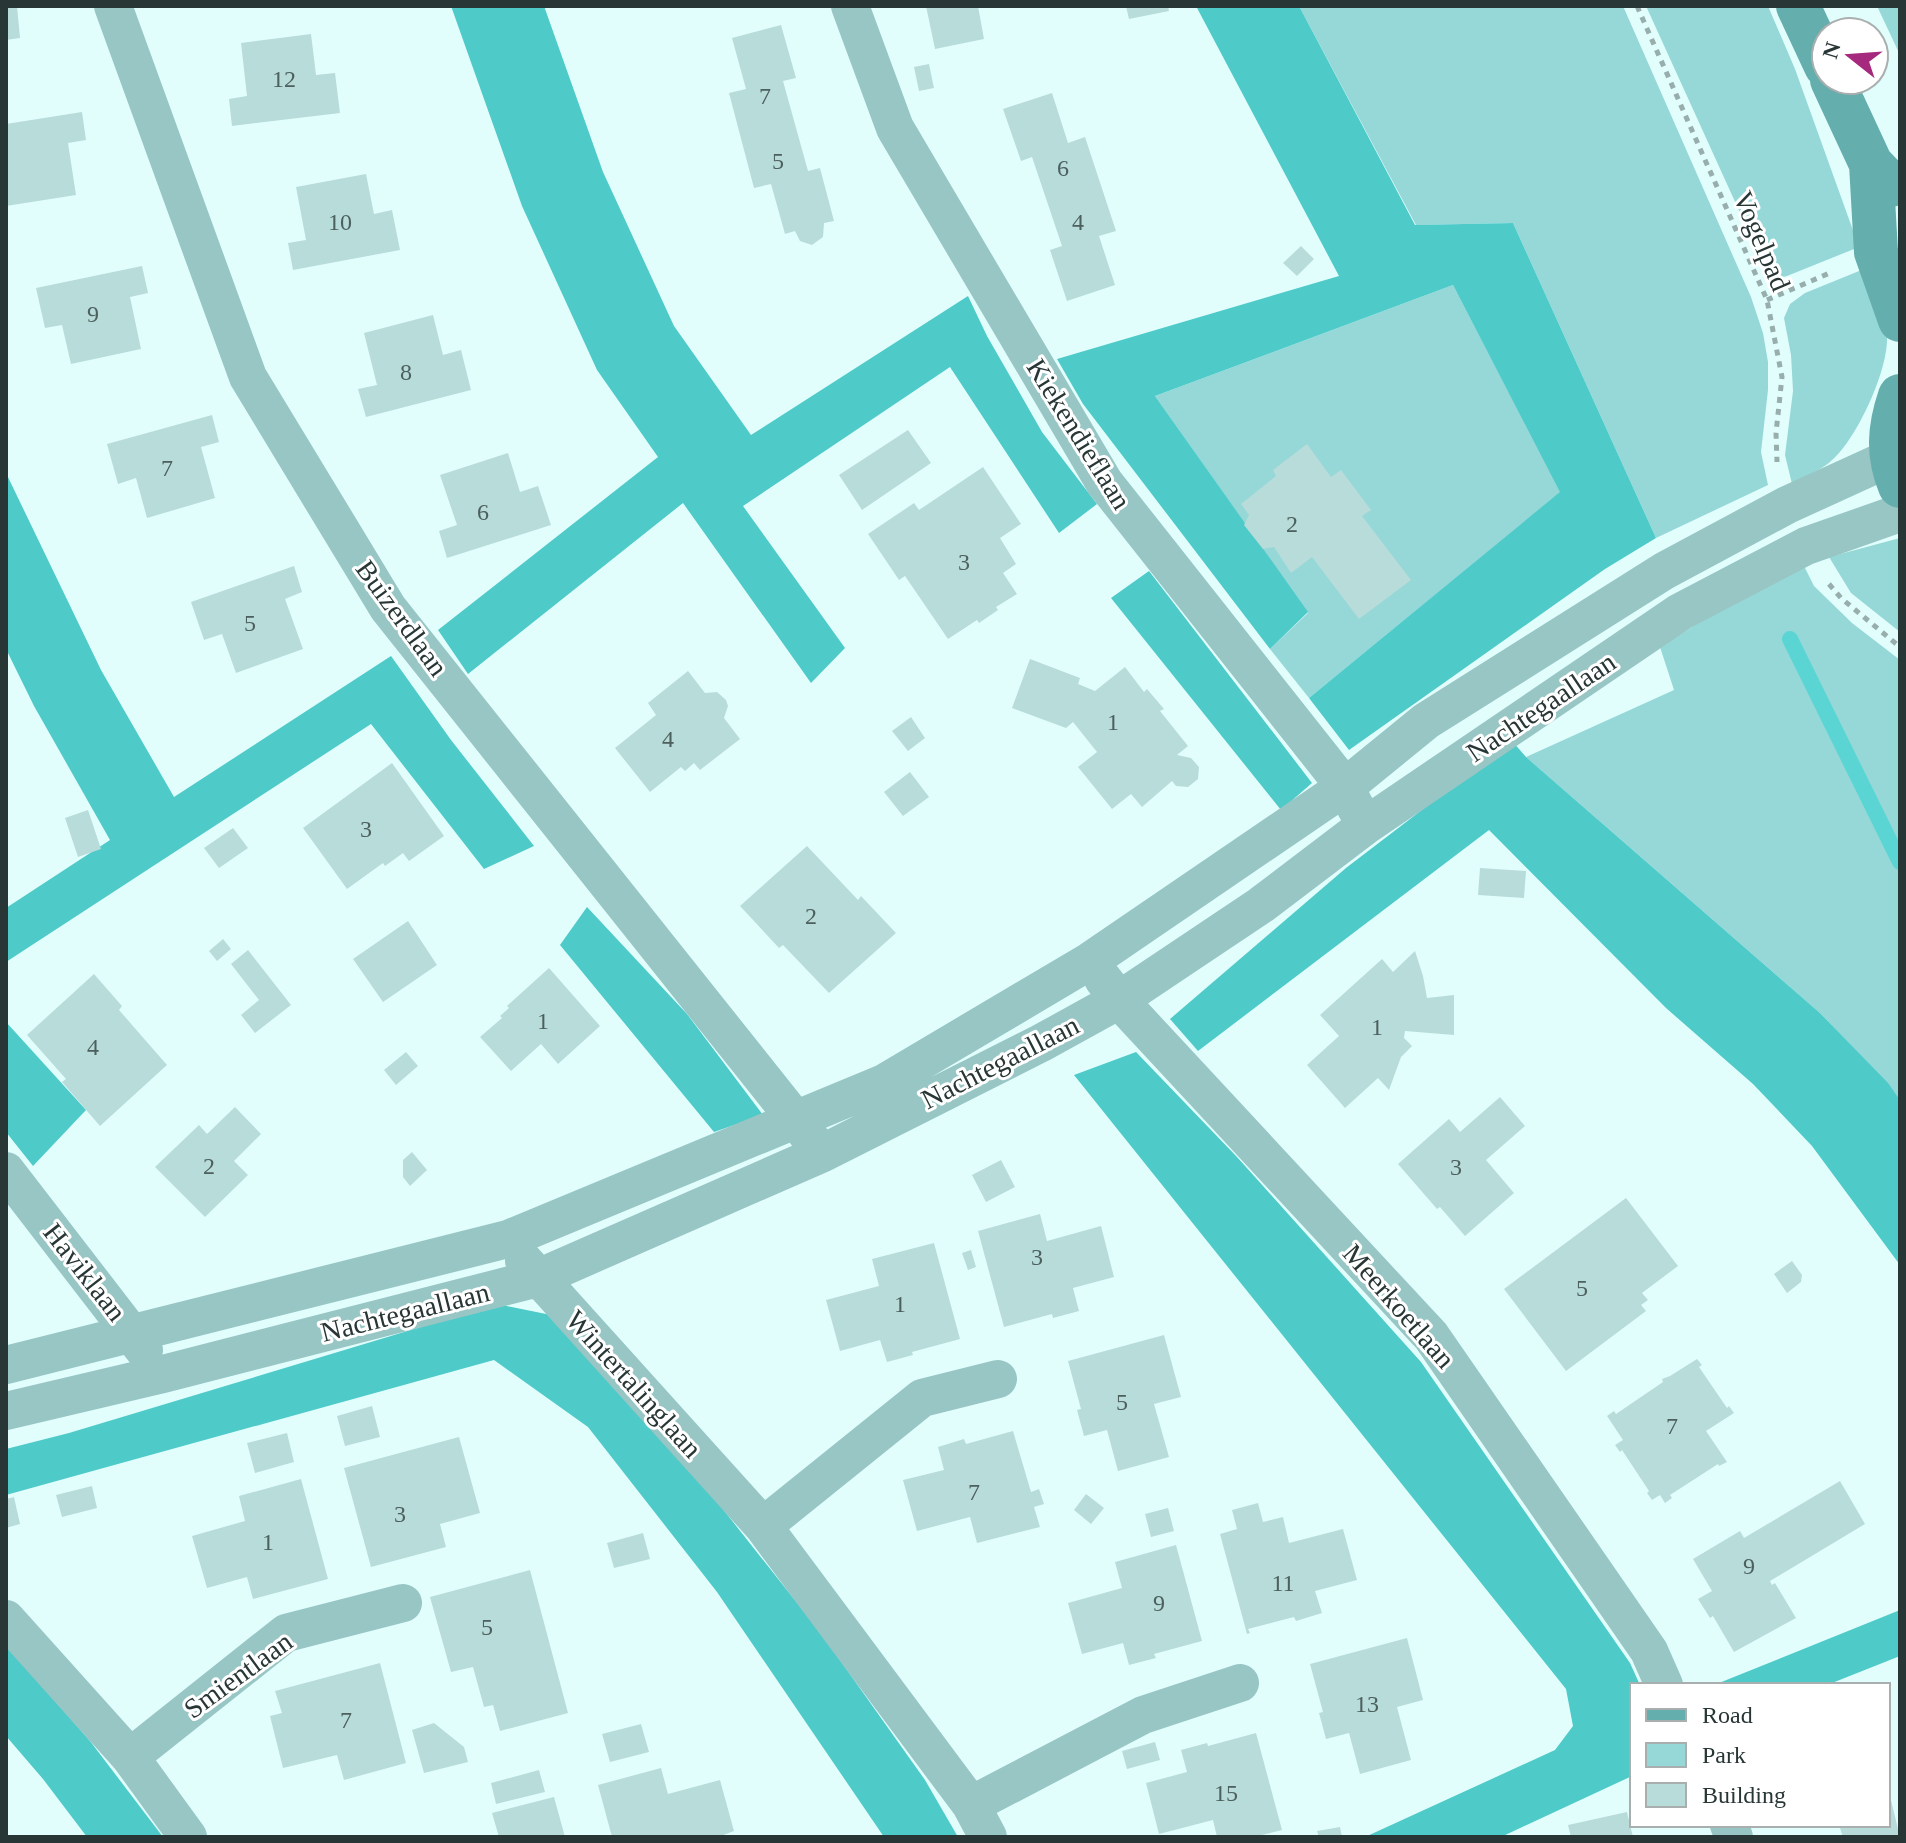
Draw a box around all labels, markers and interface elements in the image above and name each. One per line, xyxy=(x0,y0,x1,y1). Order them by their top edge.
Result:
north arrow xyxy=(1810,16,1890,96)
text: N xyxy=(1817,39,1846,62)
house number: 12 xyxy=(272,66,296,92)
house number: 7 xyxy=(759,83,771,109)
house number: 5 xyxy=(772,148,784,174)
house number: 6 xyxy=(1057,155,1069,181)
street label: Vogelpad xyxy=(1727,187,1797,295)
house number: 10 xyxy=(328,209,352,235)
house number: 4 xyxy=(1072,209,1084,235)
house number: 9 xyxy=(87,301,99,327)
street label: Kiekendieflaan xyxy=(1021,353,1137,515)
house number: 8 xyxy=(400,359,412,385)
house number: 7 xyxy=(161,455,173,481)
house number: 6 xyxy=(477,499,489,525)
house number: 2 xyxy=(1286,511,1298,537)
house number: 3 xyxy=(958,549,970,575)
street label: Buizerdlaan xyxy=(350,554,454,682)
house number: 5 xyxy=(244,610,256,636)
street label: Nachtegaallaan xyxy=(1461,646,1621,768)
house number: 1 xyxy=(1107,709,1119,735)
house number: 4 xyxy=(662,726,674,752)
house number: 3 xyxy=(360,816,372,842)
house number: 2 xyxy=(805,903,817,929)
house number: 1 xyxy=(537,1008,549,1034)
street label: Nachtegaallaan xyxy=(916,1009,1084,1115)
house number: 1 xyxy=(1371,1014,1383,1040)
house number: 4 xyxy=(87,1034,99,1060)
house number: 2 xyxy=(203,1153,215,1179)
house number: 3 xyxy=(1450,1154,1462,1180)
street label: Haviklaan xyxy=(37,1217,133,1327)
street label: Meerkoetlaan xyxy=(1337,1238,1461,1374)
house number: 3 xyxy=(1031,1244,1043,1270)
house number: 5 xyxy=(1576,1275,1588,1301)
street label: Nachtegaallaan xyxy=(318,1276,492,1348)
house number: 1 xyxy=(894,1291,906,1317)
street label: Wintertalinglaan xyxy=(560,1304,708,1464)
house number: 5 xyxy=(1116,1389,1128,1415)
house number: 7 xyxy=(1666,1413,1678,1439)
house number: 7 xyxy=(968,1479,980,1505)
house number: 3 xyxy=(394,1501,406,1527)
house number: 1 xyxy=(262,1529,274,1555)
house number: 9 xyxy=(1743,1553,1755,1579)
house number: 11 xyxy=(1271,1570,1295,1596)
house number: 9 xyxy=(1153,1590,1165,1616)
house number: 5 xyxy=(481,1614,493,1640)
street label: Smientlaan xyxy=(178,1625,298,1725)
legend xyxy=(1630,1683,1890,1827)
house number: 13 xyxy=(1355,1691,1379,1717)
text: Road xyxy=(1702,1702,1753,1728)
house number: 7 xyxy=(340,1707,352,1733)
text: Park xyxy=(1702,1742,1746,1768)
house number: 15 xyxy=(1214,1780,1238,1806)
text: Building xyxy=(1702,1782,1786,1808)

